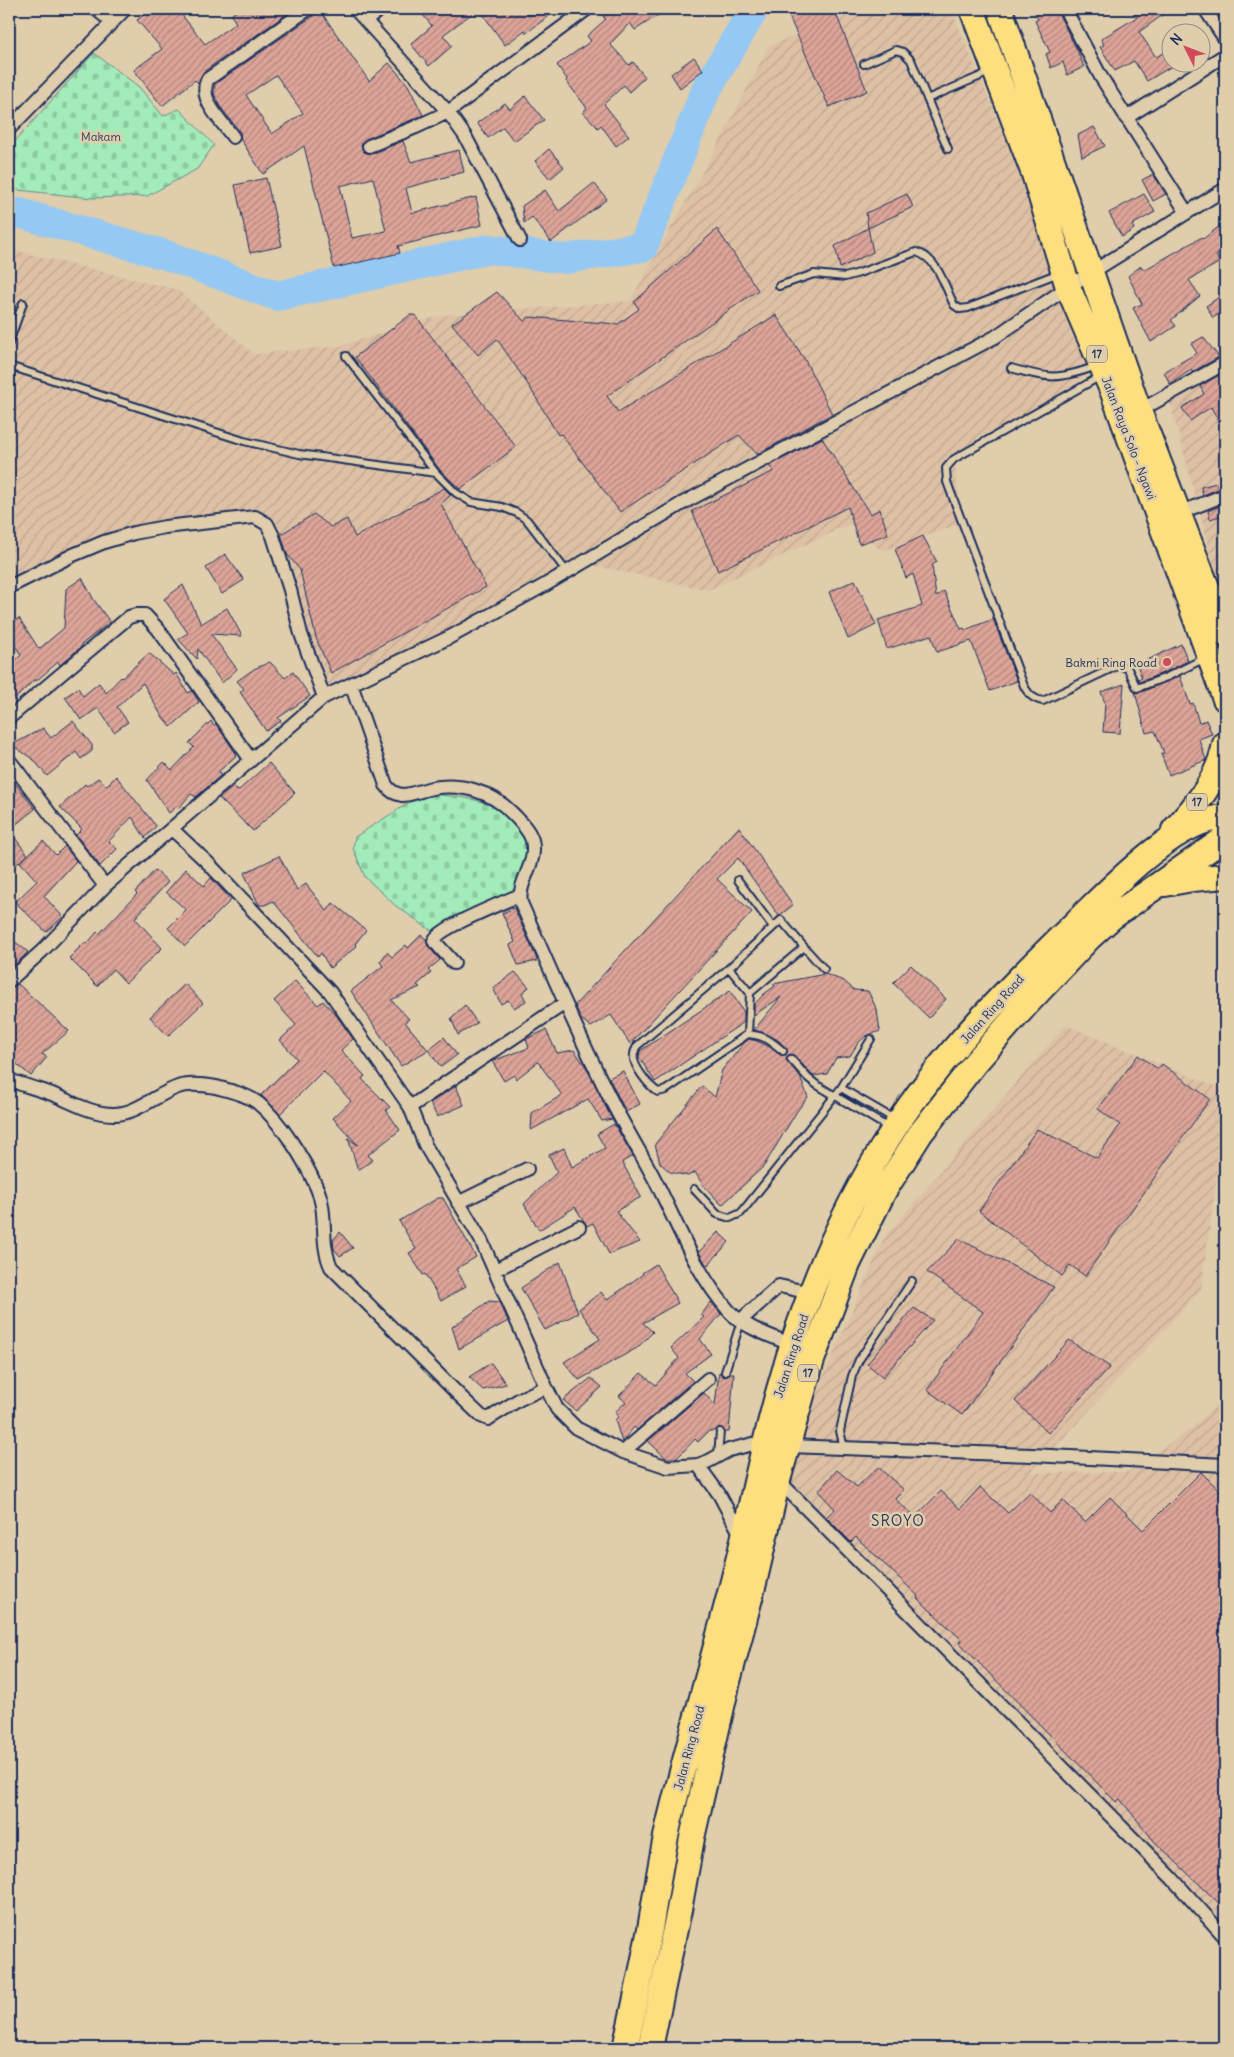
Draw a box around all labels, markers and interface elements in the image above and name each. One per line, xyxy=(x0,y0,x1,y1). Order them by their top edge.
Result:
north arrow xyxy=(1162,22,1212,72)
text: N xyxy=(1166,30,1186,49)
park label: Makam xyxy=(81,129,121,144)
road number: 17 xyxy=(1087,346,1107,362)
street label: Jalan Raya Solo - Ngawi xyxy=(1099,374,1159,502)
place label: Bakmi Ring Road xyxy=(1065,655,1157,670)
marker: Bakmi Ring Road xyxy=(1161,656,1173,668)
road number: 17 xyxy=(1187,794,1207,810)
street label: Jalan Ring Road xyxy=(957,972,1027,1046)
street label: Jalan Ring Road xyxy=(770,1312,812,1400)
road number: 17 xyxy=(798,1365,818,1382)
district label: SROYO xyxy=(871,1511,925,1530)
street label: Jalan Ring Road xyxy=(670,1704,708,1792)

